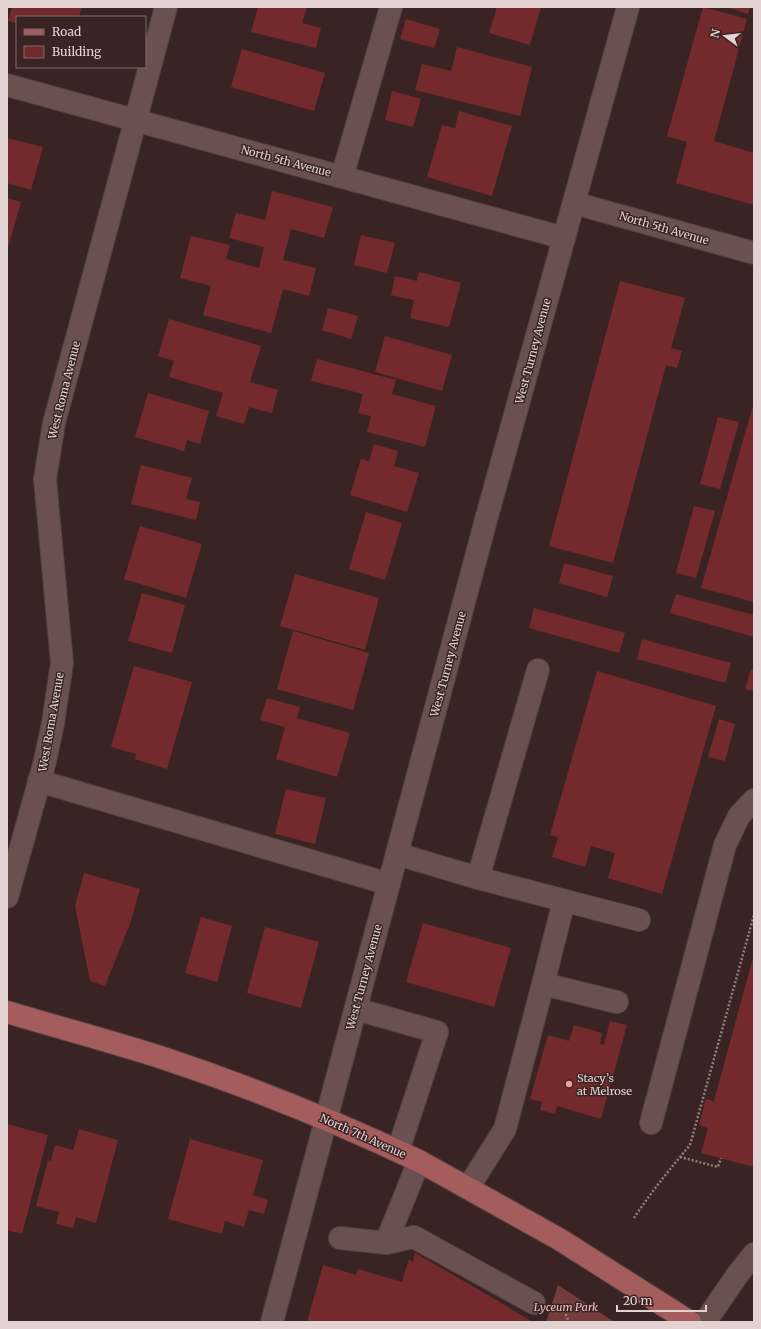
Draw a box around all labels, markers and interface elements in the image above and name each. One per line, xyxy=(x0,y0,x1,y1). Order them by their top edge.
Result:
legend xyxy=(16,16,146,68)
north arrow xyxy=(705,16,745,56)
text: Road xyxy=(52,24,81,39)
text: N xyxy=(707,27,723,39)
text: Building xyxy=(52,44,102,59)
street label: North 5th Avenue xyxy=(239,142,333,180)
street label: North 5th Avenue xyxy=(618,209,711,248)
street label: West Turney Avenue xyxy=(512,296,554,406)
street label: West Roma Avenue xyxy=(45,339,83,441)
street label: West Turney Avenue xyxy=(427,609,469,719)
street label: West Roma Avenue xyxy=(35,671,67,774)
street label: West Turney Avenue xyxy=(343,922,385,1032)
place label: Stacy’s at Melrose xyxy=(577,1071,632,1098)
marker: Stacy’s at Melrose xyxy=(564,1079,574,1089)
street label: North 7th Avenue xyxy=(318,1111,408,1161)
scale bar xyxy=(617,1287,706,1313)
text: 20 m xyxy=(623,1293,652,1308)
park label: Lyceum Park xyxy=(534,1300,598,1314)

